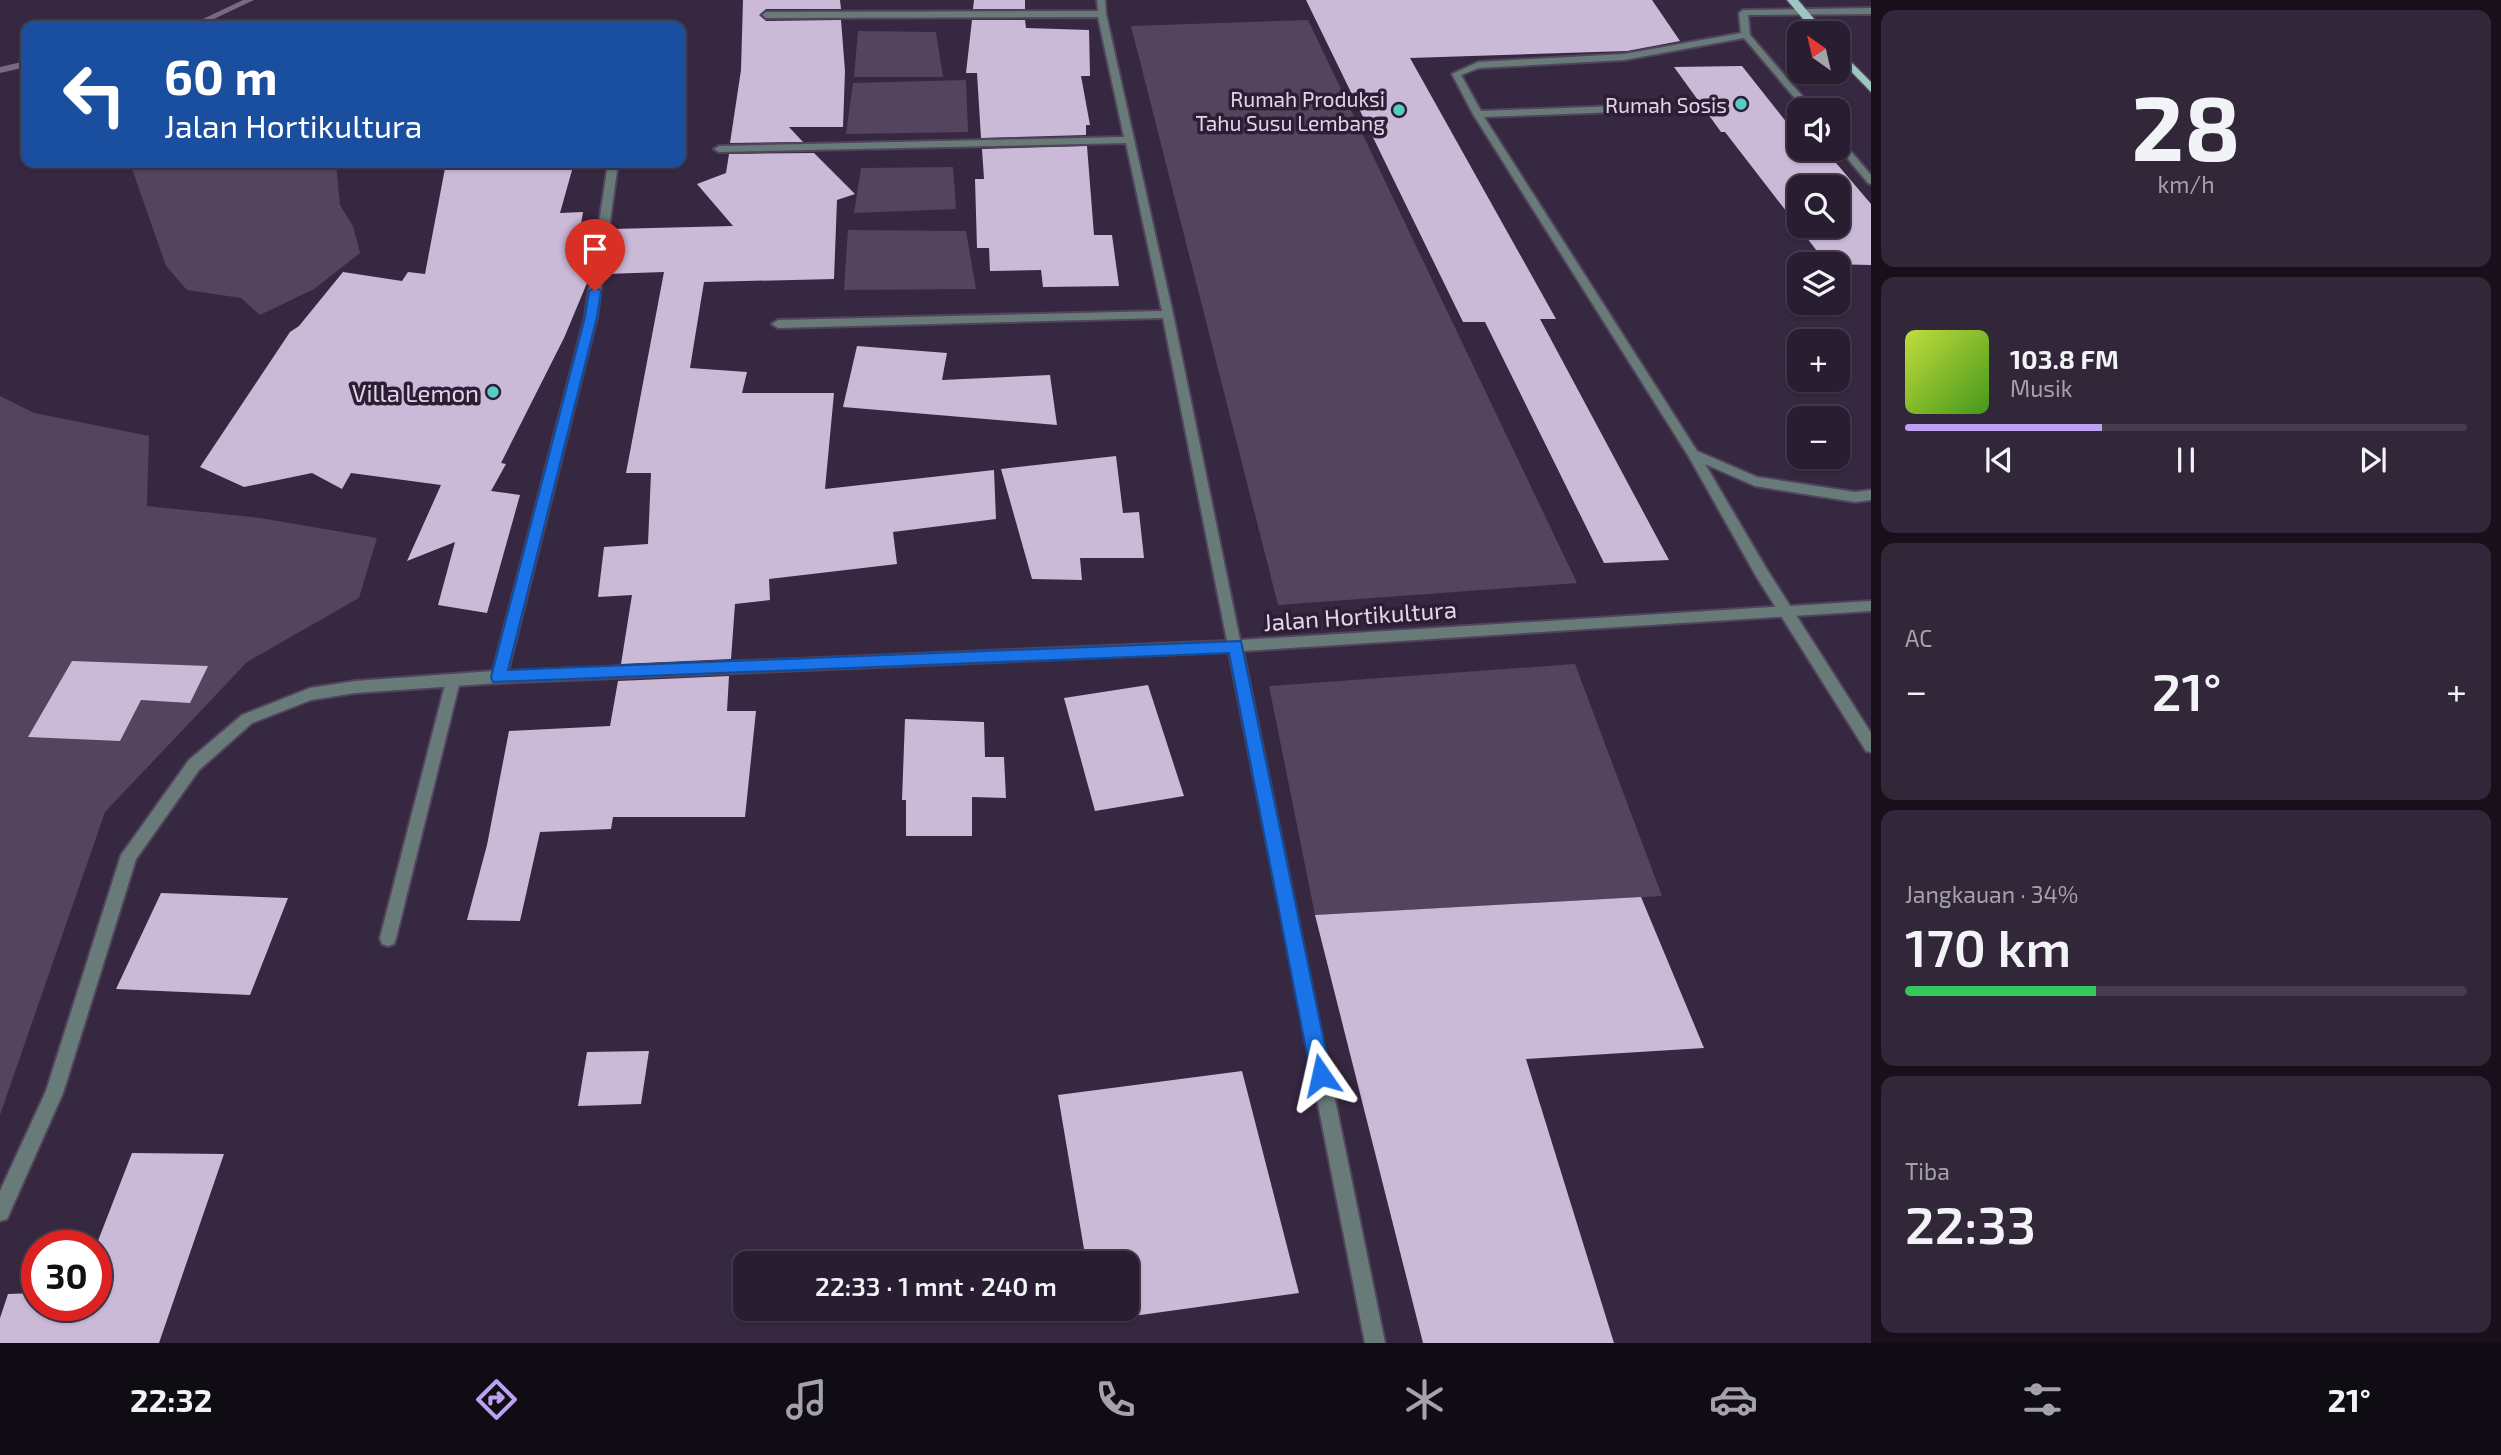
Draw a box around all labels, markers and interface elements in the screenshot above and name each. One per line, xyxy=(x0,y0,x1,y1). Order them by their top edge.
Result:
north arrow xyxy=(1787,21,1850,84)
map controls xyxy=(1787,21,1850,469)
text: 60 m xyxy=(164,46,278,105)
icon: left xyxy=(49,49,140,140)
text: 28 xyxy=(2131,70,2241,179)
place label: Rumah Produksi Tahu Susu Lembang xyxy=(1195,86,1385,135)
place label: Rumah Sosis xyxy=(1605,92,1727,117)
marker: Rumah Sosis xyxy=(1733,96,1749,112)
button: sound xyxy=(1787,98,1850,161)
marker: Rumah Produksi Tahu Susu Lembang xyxy=(1391,102,1407,118)
text: Jalan Hortikultura xyxy=(164,106,422,144)
text: km/h xyxy=(2157,170,2215,198)
button: search xyxy=(1787,175,1850,238)
pin xyxy=(565,219,625,291)
icon: arrive xyxy=(576,230,614,268)
button: layers xyxy=(1787,252,1850,315)
button: + xyxy=(1787,329,1850,392)
text: 103.8 FM xyxy=(2010,343,2119,374)
text: Musik xyxy=(2010,374,2072,402)
place label: Villa Lemon xyxy=(352,378,479,407)
marker: Villa Lemon xyxy=(485,384,501,400)
button: − xyxy=(1787,406,1850,469)
icon: previous xyxy=(1980,441,2018,479)
icon: pause xyxy=(2167,441,2205,479)
icon: next xyxy=(2354,441,2392,479)
street label: Jalan Hortikultura xyxy=(1262,594,1458,636)
text: AC xyxy=(1905,624,1932,652)
text: 21° xyxy=(2152,659,2222,721)
text: − xyxy=(1905,667,1927,713)
text: + xyxy=(2446,667,2467,713)
text: Jangkauan · 34% xyxy=(1905,880,2078,908)
text: 170 km xyxy=(1905,915,2071,977)
position arrow xyxy=(1284,1038,1358,1112)
text: Tiba xyxy=(1905,1157,1950,1185)
text: 22:33 xyxy=(1905,1192,2036,1254)
speed limit sign: 30 xyxy=(21,1230,112,1321)
text: 22:33 · 1 mnt · 240 m xyxy=(815,1270,1057,1301)
icon: directions xyxy=(472,1375,521,1424)
icon: music xyxy=(782,1375,831,1424)
icon: phone xyxy=(1091,1375,1140,1424)
icon: climate xyxy=(1400,1375,1449,1424)
icon: car xyxy=(1709,1375,1758,1424)
icon: filters xyxy=(2018,1375,2067,1424)
text: 22:32 xyxy=(130,1380,212,1418)
text: 21° xyxy=(2327,1380,2371,1418)

